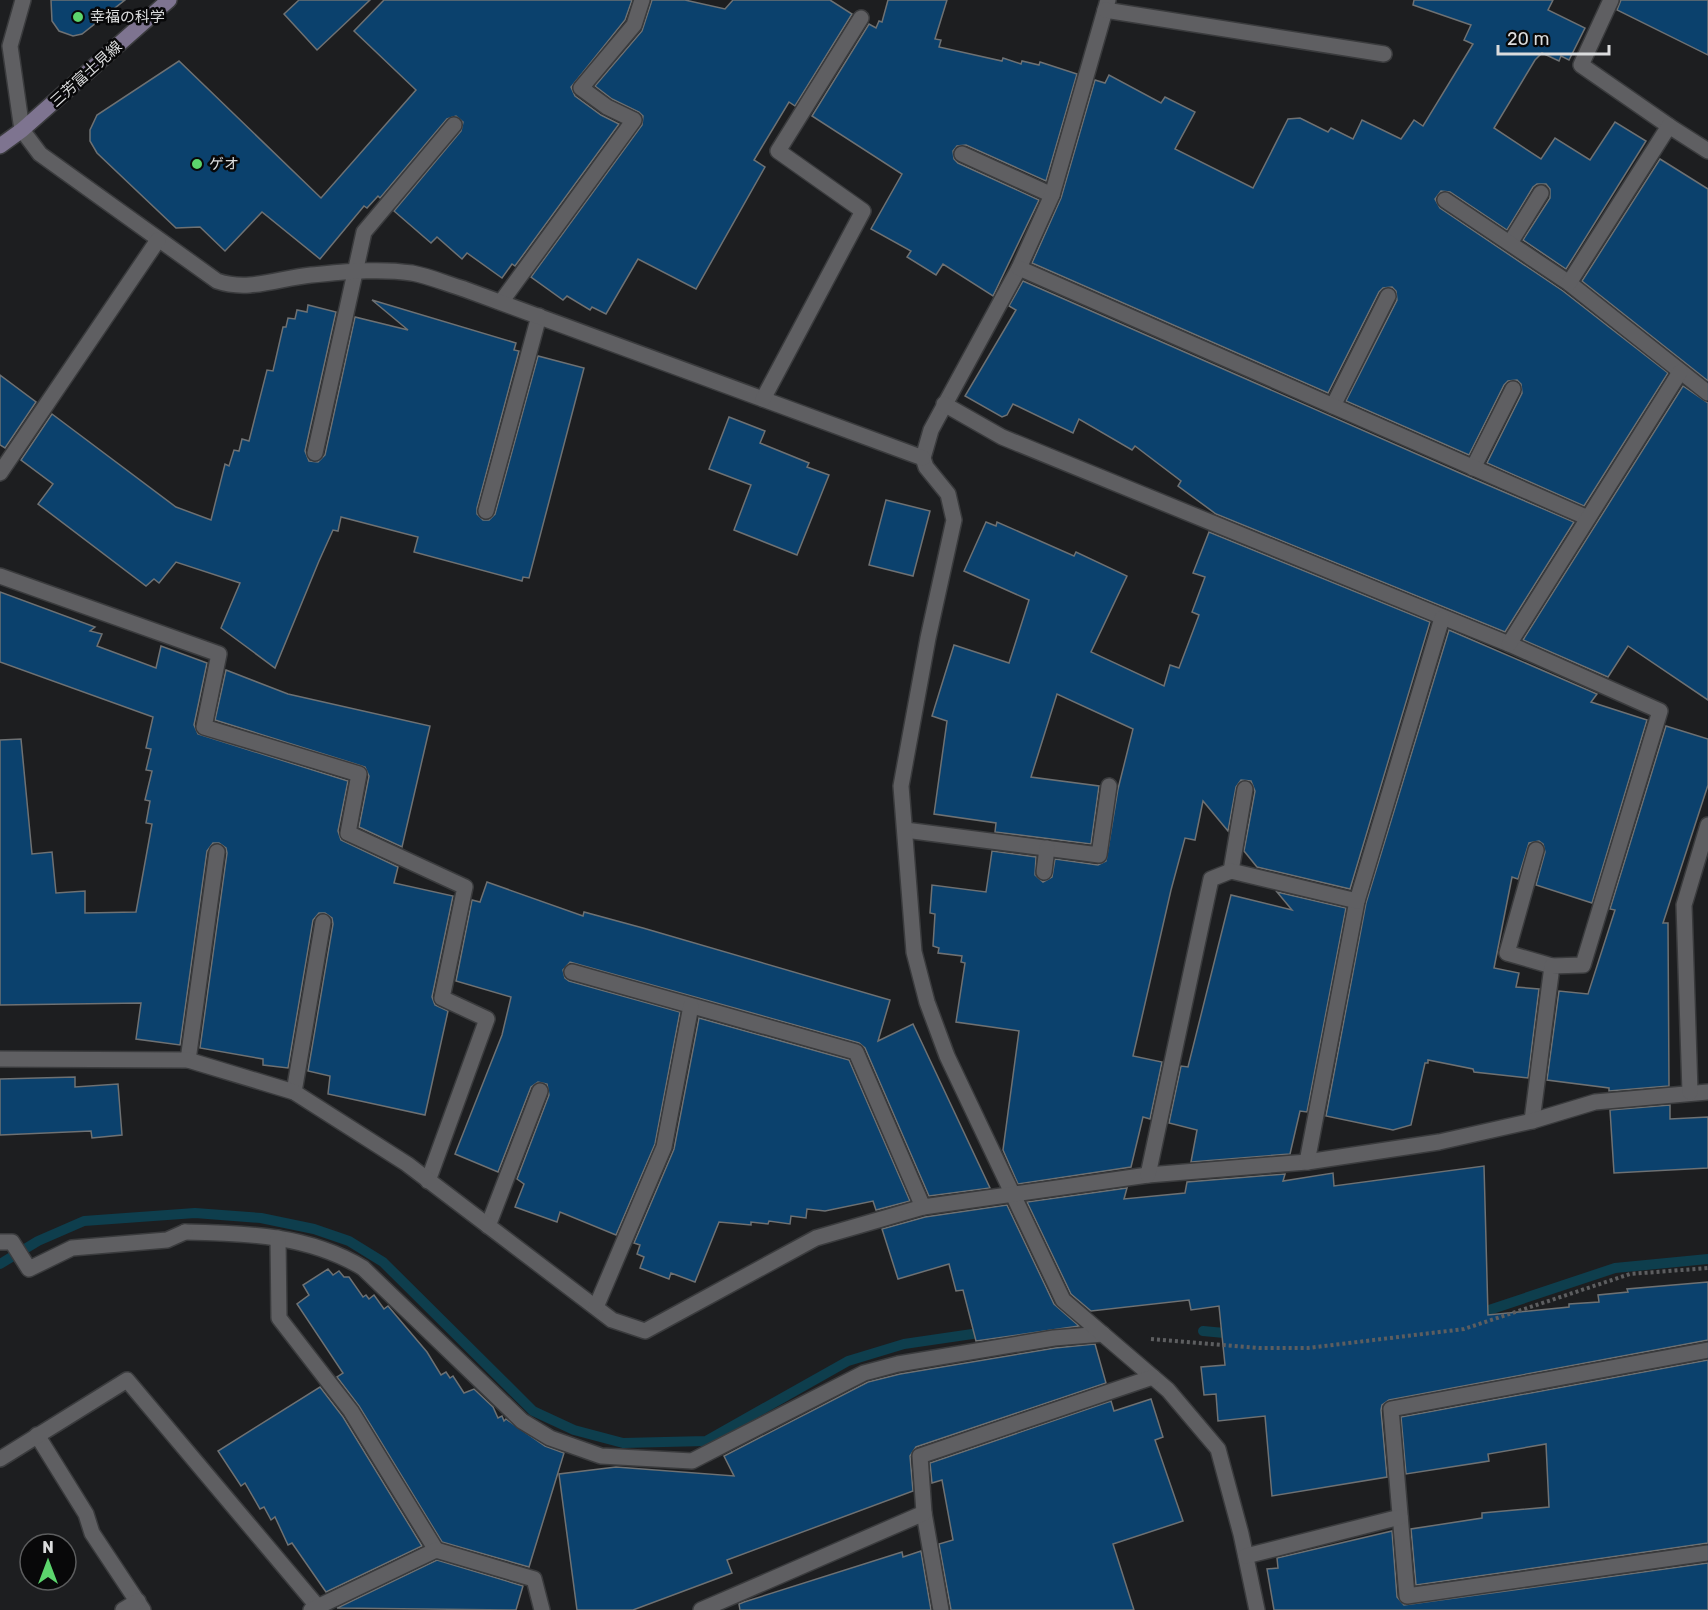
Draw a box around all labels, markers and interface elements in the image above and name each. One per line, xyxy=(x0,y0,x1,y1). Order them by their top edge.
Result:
place label: 幸福の科学 xyxy=(90,8,165,26)
marker: 幸福の科学 xyxy=(71,10,85,24)
scale bar xyxy=(1498,18,1609,56)
text: 20 m xyxy=(1507,28,1549,50)
street label: 三芳富士見線 xyxy=(47,37,125,111)
place label: ゲオ xyxy=(209,155,239,173)
marker: ゲオ xyxy=(190,157,204,171)
north arrow xyxy=(18,1532,78,1592)
text: N xyxy=(42,1538,54,1557)

